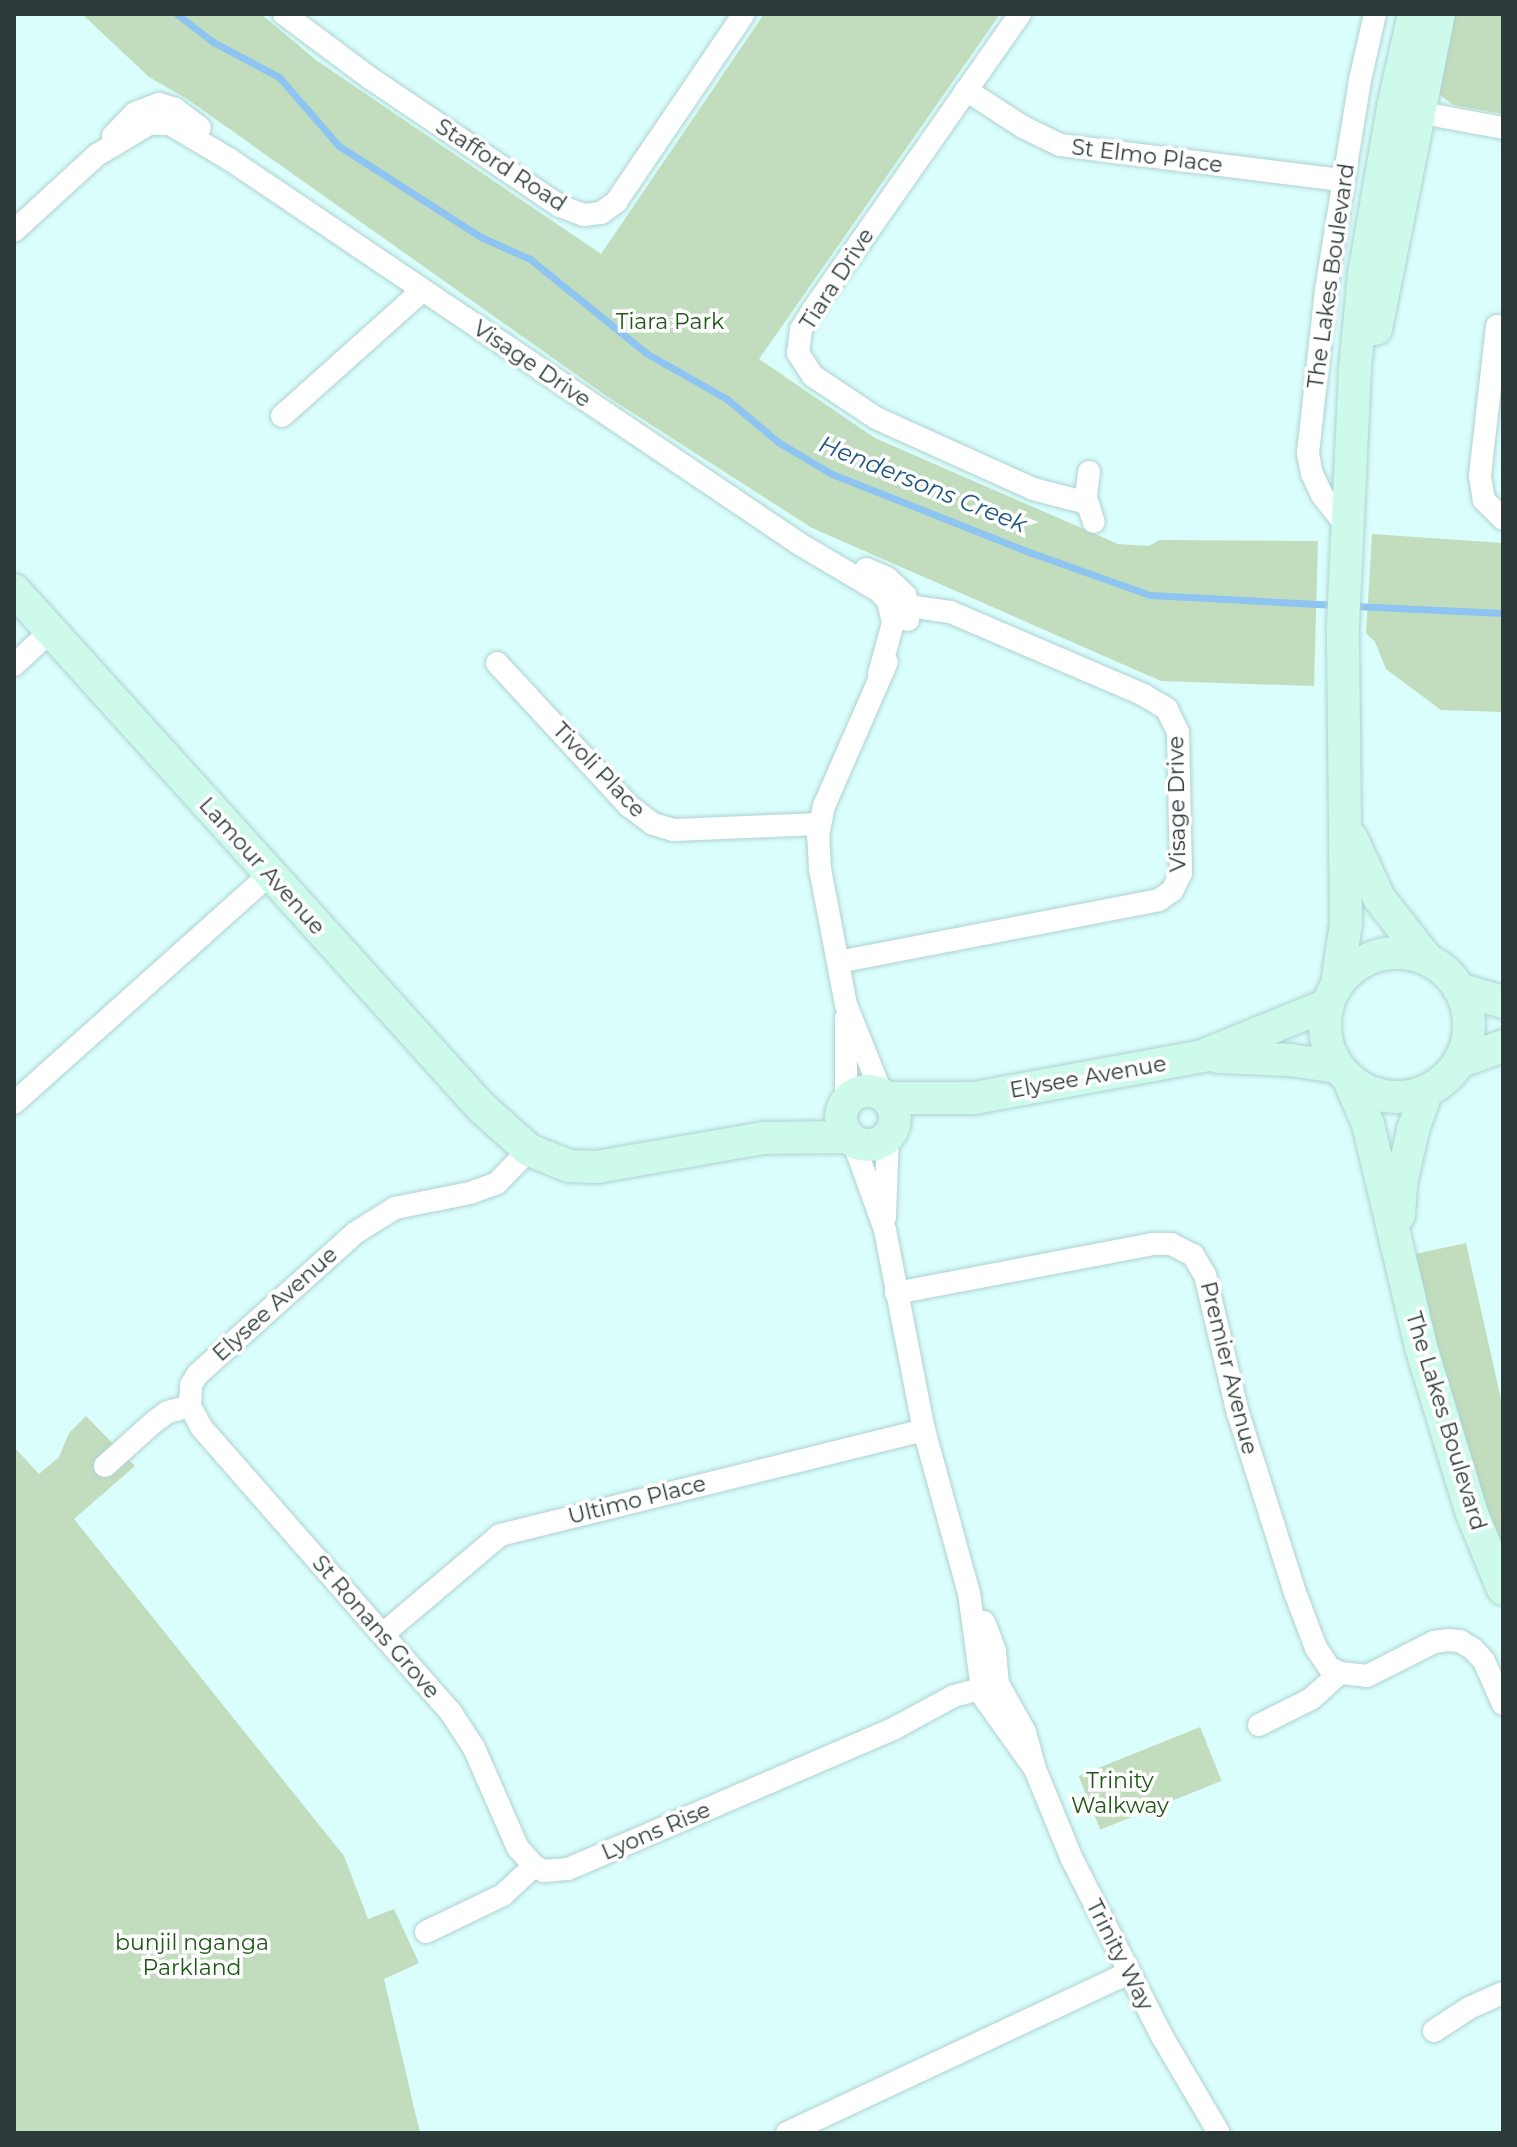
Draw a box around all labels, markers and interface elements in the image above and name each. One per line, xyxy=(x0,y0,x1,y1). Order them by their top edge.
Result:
street label: Stafford Road xyxy=(431,113,571,217)
street label: St Elmo Place xyxy=(1070,134,1224,178)
street label: The Lakes Boulevard xyxy=(1302,162,1360,390)
street label: Tiara Drive xyxy=(794,223,880,335)
park label: Tiara Park xyxy=(616,309,724,335)
street label: Visage Drive xyxy=(468,315,596,413)
water label: Hendersons Creek xyxy=(815,429,1031,539)
street label: Tivoli Place xyxy=(547,717,651,823)
street label: Visage Drive xyxy=(1163,736,1191,872)
street label: Lamour Avenue xyxy=(193,792,331,940)
street label: Elysee Avenue xyxy=(1008,1050,1168,1104)
street label: Elysee Avenue xyxy=(207,1241,343,1367)
street label: Premier Avenue xyxy=(1195,1279,1263,1457)
street label: The Lakes Boulevard xyxy=(1400,1309,1492,1533)
street label: Ultimo Place xyxy=(565,1470,709,1530)
street label: St Ronans Grove xyxy=(307,1550,445,1704)
park label: Trinity Walkway xyxy=(1071,1767,1169,1818)
street label: Lyons Rise xyxy=(598,1796,714,1866)
street label: Trinity Way xyxy=(1081,1895,1159,2015)
park label: bunjil nganga Parkland xyxy=(115,1929,269,1980)

